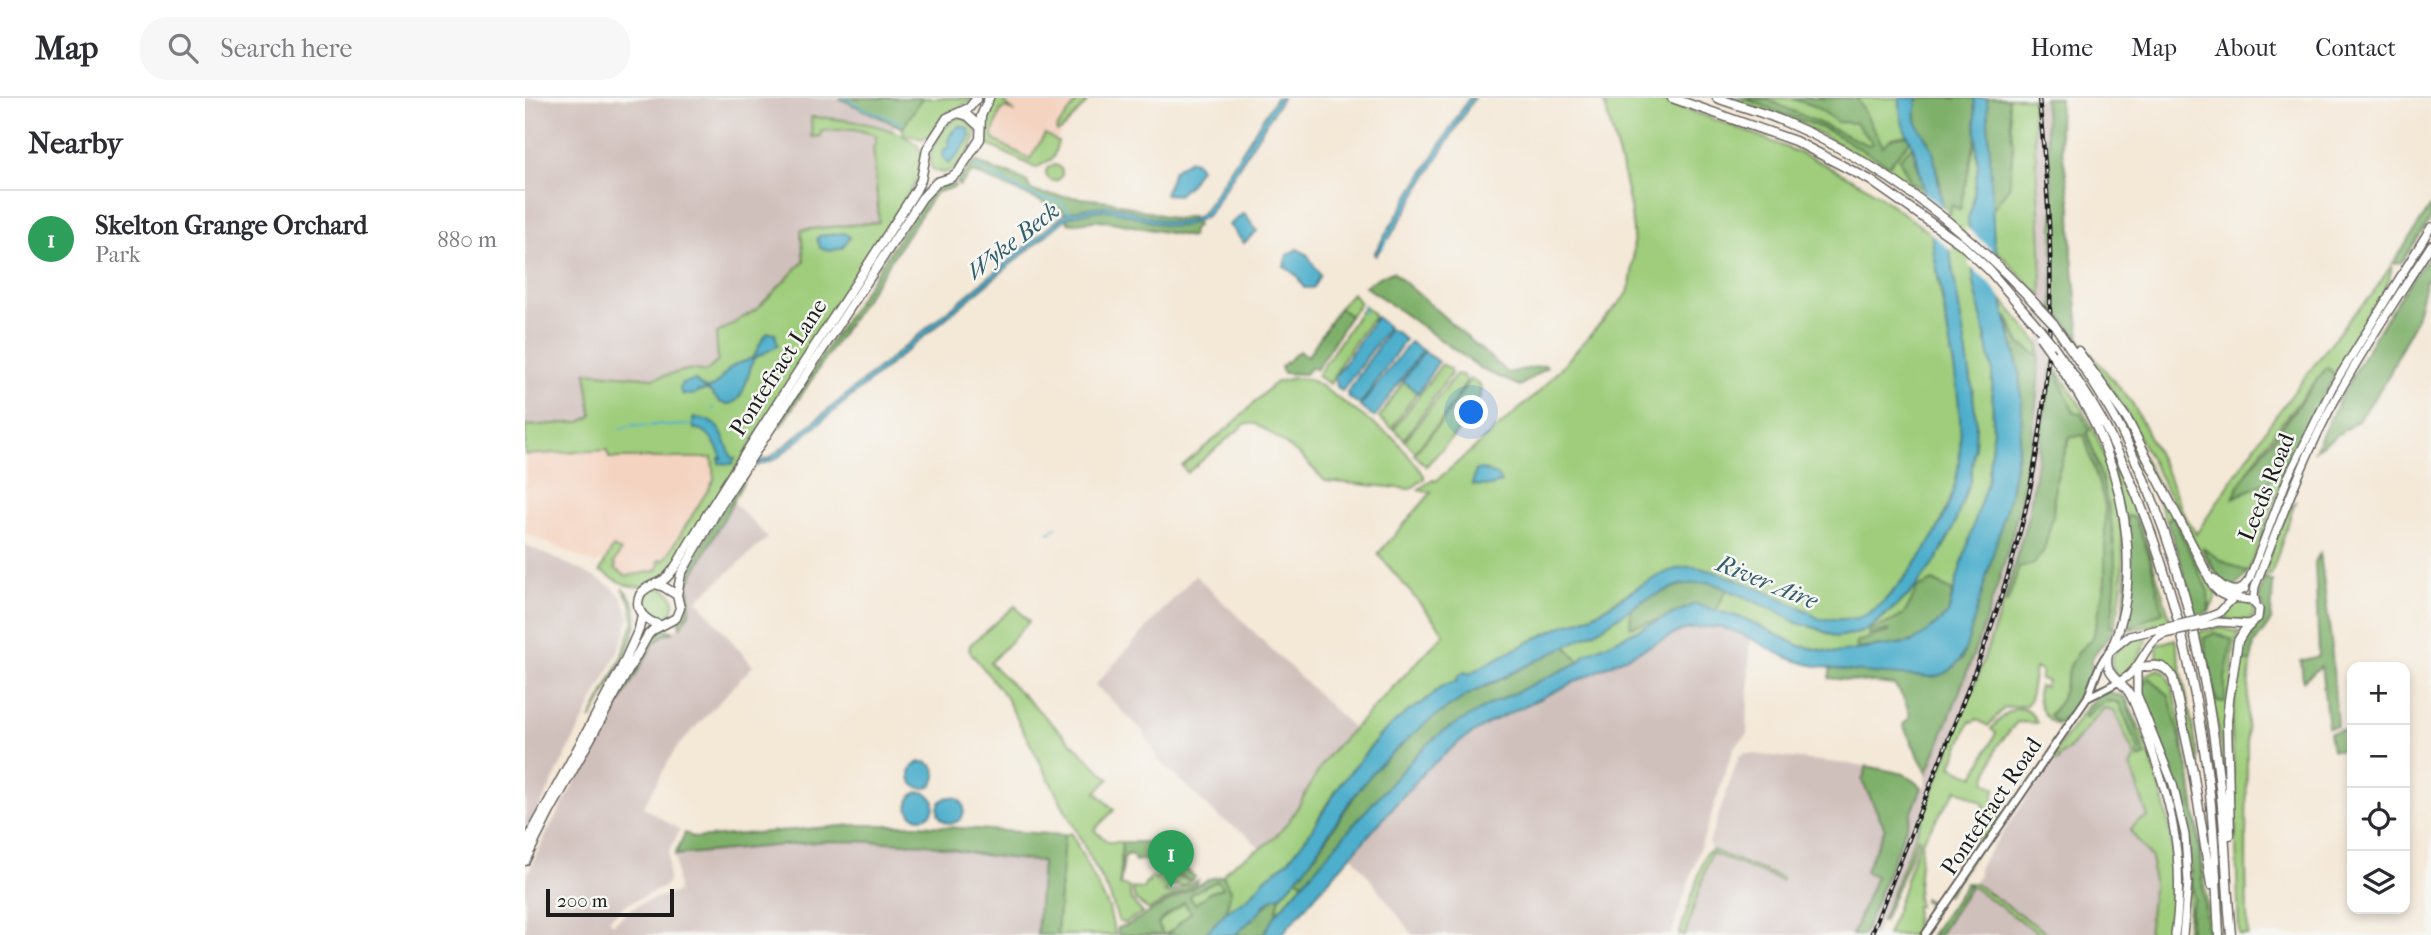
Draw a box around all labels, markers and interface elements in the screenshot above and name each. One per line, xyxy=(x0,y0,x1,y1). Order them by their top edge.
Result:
search box xyxy=(140,17,630,80)
text: Map xyxy=(35,29,98,68)
icon: search xyxy=(164,29,202,67)
text: Search here xyxy=(220,33,352,64)
text: Home xyxy=(2031,34,2093,62)
text: Map xyxy=(2131,34,2177,62)
text: About xyxy=(2215,34,2277,62)
text: Contact xyxy=(2315,34,2396,62)
text: Nearby xyxy=(28,126,123,161)
water label: Wyke Beck xyxy=(961,196,1065,286)
text: Skelton Grange Orchard xyxy=(95,210,368,241)
text: 1 xyxy=(47,226,55,253)
text: 880 m xyxy=(437,226,497,253)
text: Park xyxy=(95,241,141,268)
street label: Pontefract Lane xyxy=(724,294,833,441)
your location xyxy=(1454,395,1488,429)
street label: Leeds Road xyxy=(2233,429,2300,545)
water label: River Aire xyxy=(1711,548,1823,615)
map controls xyxy=(2347,662,2410,914)
button: + xyxy=(2347,662,2410,725)
button: − xyxy=(2347,725,2410,788)
street label: Pontefract Road xyxy=(1935,732,2048,880)
button: locate xyxy=(2347,788,2410,851)
pin: 1 xyxy=(1148,830,1194,888)
button: layers xyxy=(2347,851,2410,914)
scale bar xyxy=(546,886,674,918)
text: 200 m xyxy=(557,890,608,912)

